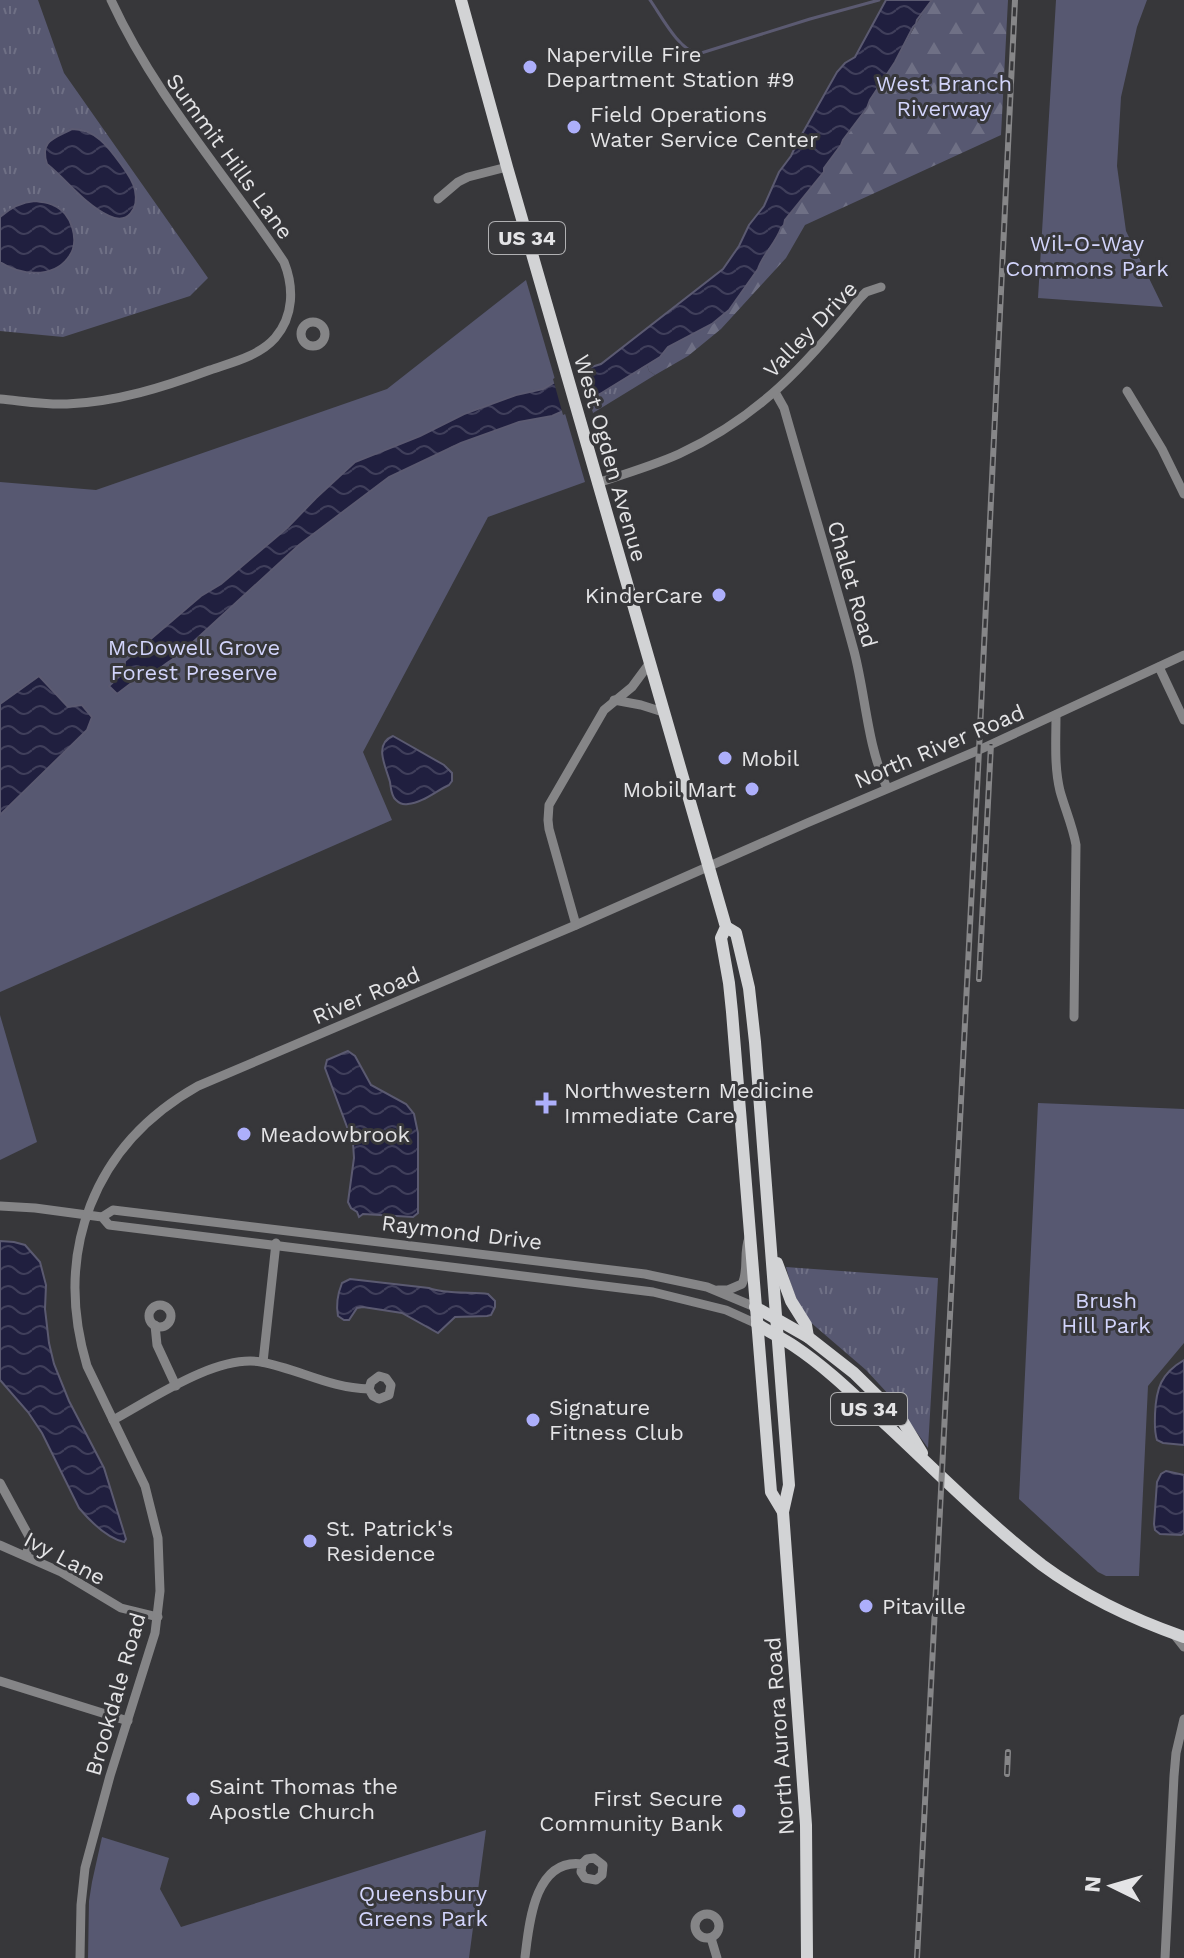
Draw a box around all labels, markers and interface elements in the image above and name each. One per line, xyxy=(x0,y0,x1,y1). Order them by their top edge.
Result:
place label: Naperville Fire Department Station #9 xyxy=(546,42,795,92)
marker: Naperville Fire Department Station #9 xyxy=(521,58,539,76)
street label: Summit Hills Lane xyxy=(161,69,298,244)
park label: West Branch Riverway xyxy=(876,71,1012,121)
place label: Field Operations Water Service Center xyxy=(590,102,818,152)
marker: Field Operations Water Service Center xyxy=(565,118,583,136)
road number: US 34 xyxy=(489,222,565,254)
park label: Wil-O-Way Commons Park xyxy=(1005,231,1169,281)
street label: Valley Drive xyxy=(758,276,862,383)
street label: West Ogden Avenue xyxy=(569,352,652,564)
street label: Chalet Road xyxy=(822,518,883,650)
place label: KinderCare xyxy=(585,583,703,608)
marker: KinderCare xyxy=(710,586,728,604)
park label: McDowell Grove Forest Preserve xyxy=(108,635,280,685)
street label: North River Road xyxy=(851,699,1028,794)
place label: Mobil xyxy=(741,746,799,771)
marker: Mobil xyxy=(716,749,734,767)
place label: Mobil Mart xyxy=(622,777,736,802)
marker: Mobil Mart xyxy=(743,780,761,798)
street label: River Road xyxy=(309,962,424,1029)
place label: Northwestern Medicine Immediate Care xyxy=(564,1078,814,1128)
marker: Northwestern Medicine Immediate Care xyxy=(535,1092,557,1114)
place label: Meadowbrook xyxy=(260,1122,410,1147)
marker: Meadowbrook xyxy=(235,1125,253,1143)
street label: Raymond Drive xyxy=(380,1210,544,1255)
park label: Brush Hill Park xyxy=(1061,1288,1151,1338)
road number: US 34 xyxy=(831,1393,907,1425)
place label: Signature Fitness Club xyxy=(549,1395,684,1445)
marker: Signature Fitness Club xyxy=(524,1411,542,1429)
place label: St. Patrick's Residence xyxy=(326,1516,453,1566)
street label: Ivy Lane xyxy=(20,1527,110,1590)
marker: St. Patrick's Residence xyxy=(301,1532,319,1550)
place label: Pitaville xyxy=(882,1594,966,1619)
marker: Pitaville xyxy=(857,1597,875,1615)
street label: Brookdale Road xyxy=(80,1610,151,1779)
street label: North Aurora Road xyxy=(760,1636,799,1836)
place label: Saint Thomas the Apostle Church xyxy=(209,1774,398,1824)
place label: First Secure Community Bank xyxy=(539,1786,723,1836)
marker: Saint Thomas the Apostle Church xyxy=(184,1790,202,1808)
marker: First Secure Community Bank xyxy=(730,1802,748,1820)
north arrow xyxy=(1072,1846,1152,1926)
text: N xyxy=(1079,1875,1106,1894)
park label: Queensbury Greens Park xyxy=(358,1881,488,1931)

